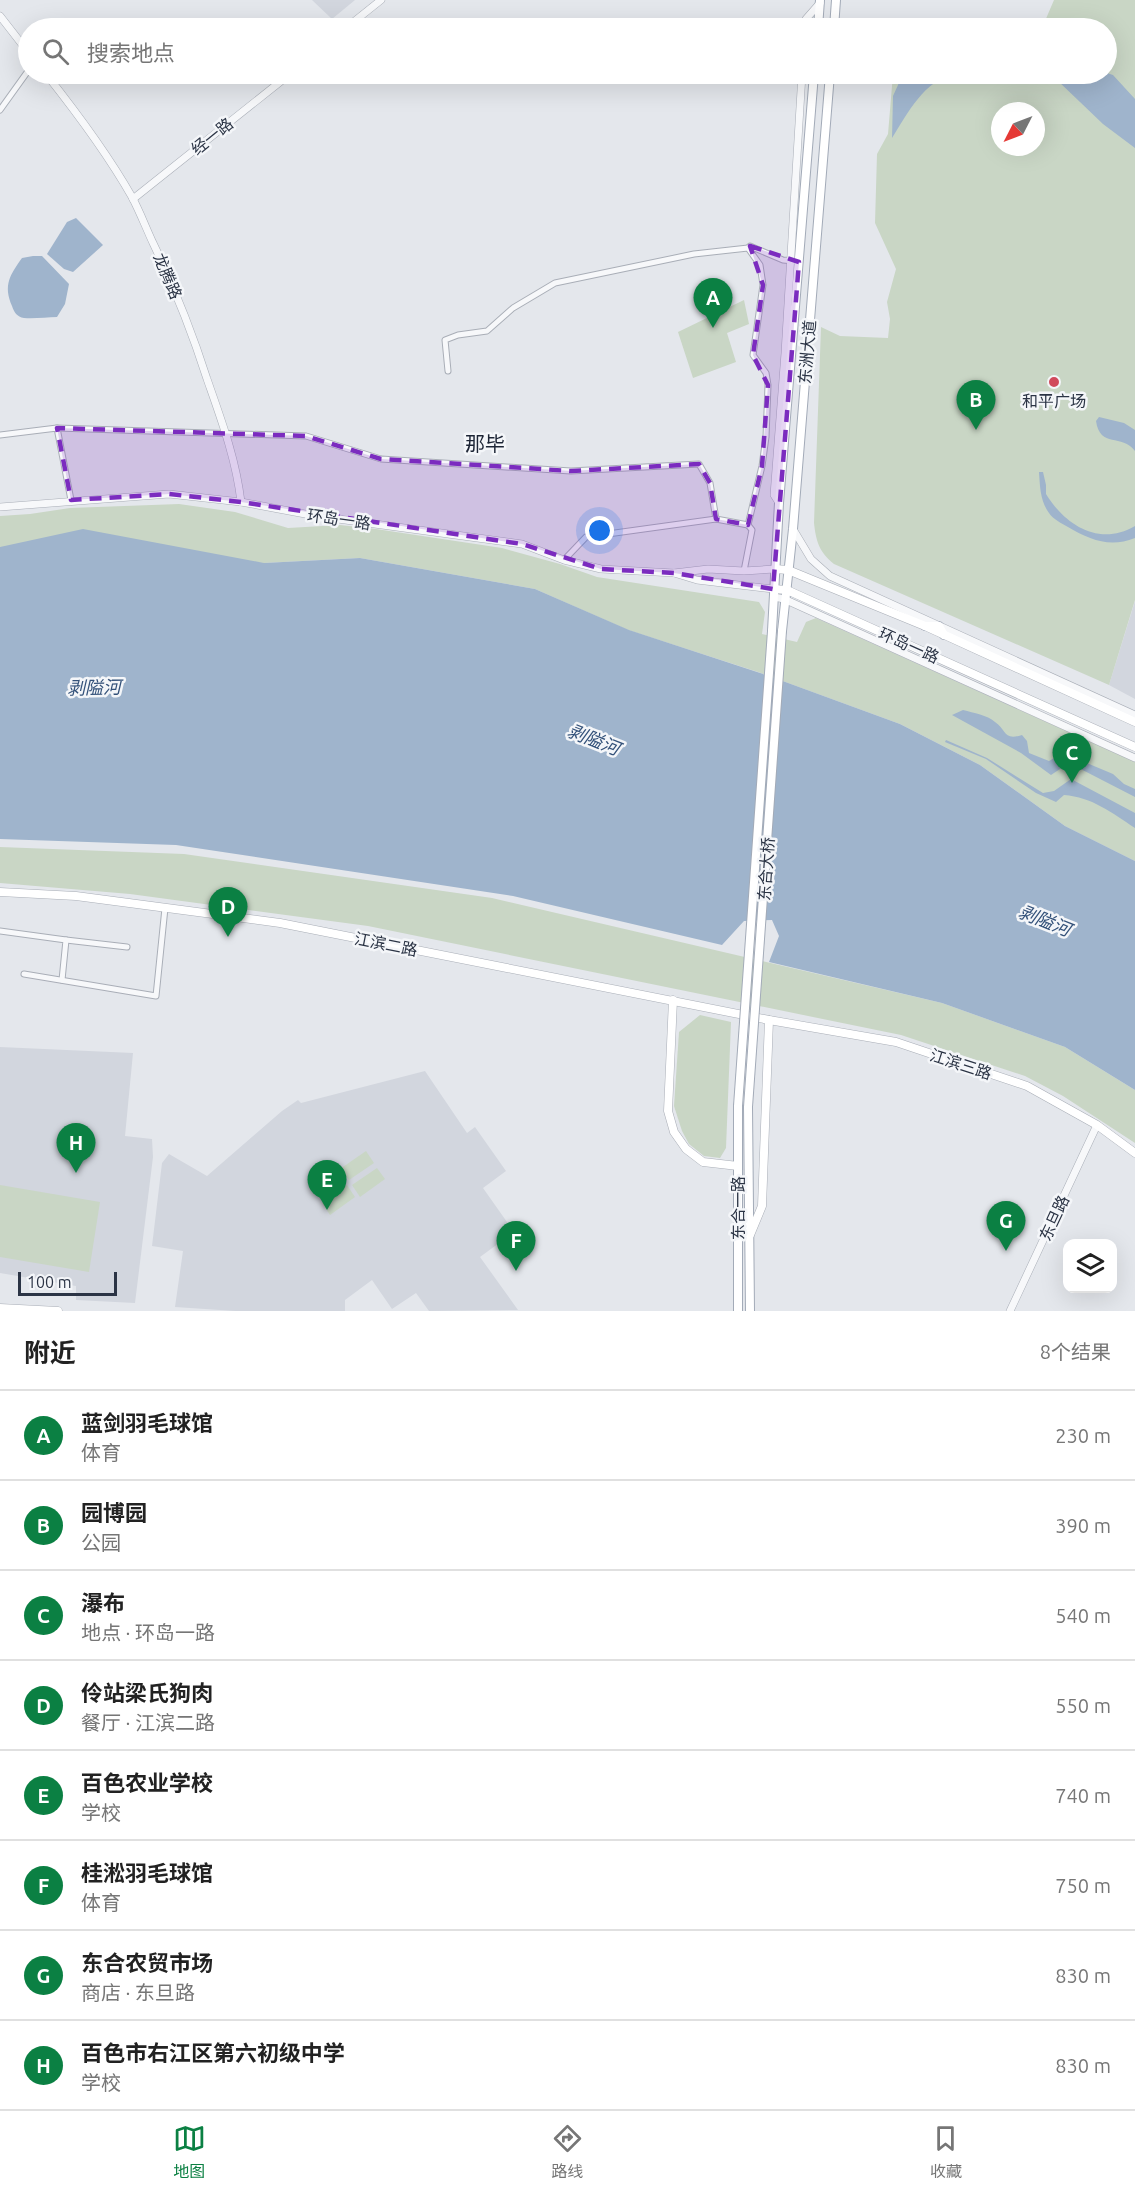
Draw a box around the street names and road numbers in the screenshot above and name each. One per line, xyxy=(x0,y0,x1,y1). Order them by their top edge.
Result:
street label: 经一路 xyxy=(188,114,236,158)
street label: 龙腾路 xyxy=(150,250,186,302)
street label: 东洲大道 xyxy=(795,319,819,385)
street label: 环岛一路 xyxy=(306,506,372,532)
street label: 环岛一路 xyxy=(876,624,942,666)
street label: 东合大桥 xyxy=(755,836,777,902)
street label: 江滨二路 xyxy=(353,929,419,959)
street label: 江滨三路 xyxy=(928,1046,994,1082)
street label: 东合一路 xyxy=(729,1176,747,1240)
street label: 东旦路 xyxy=(1036,1192,1072,1244)

